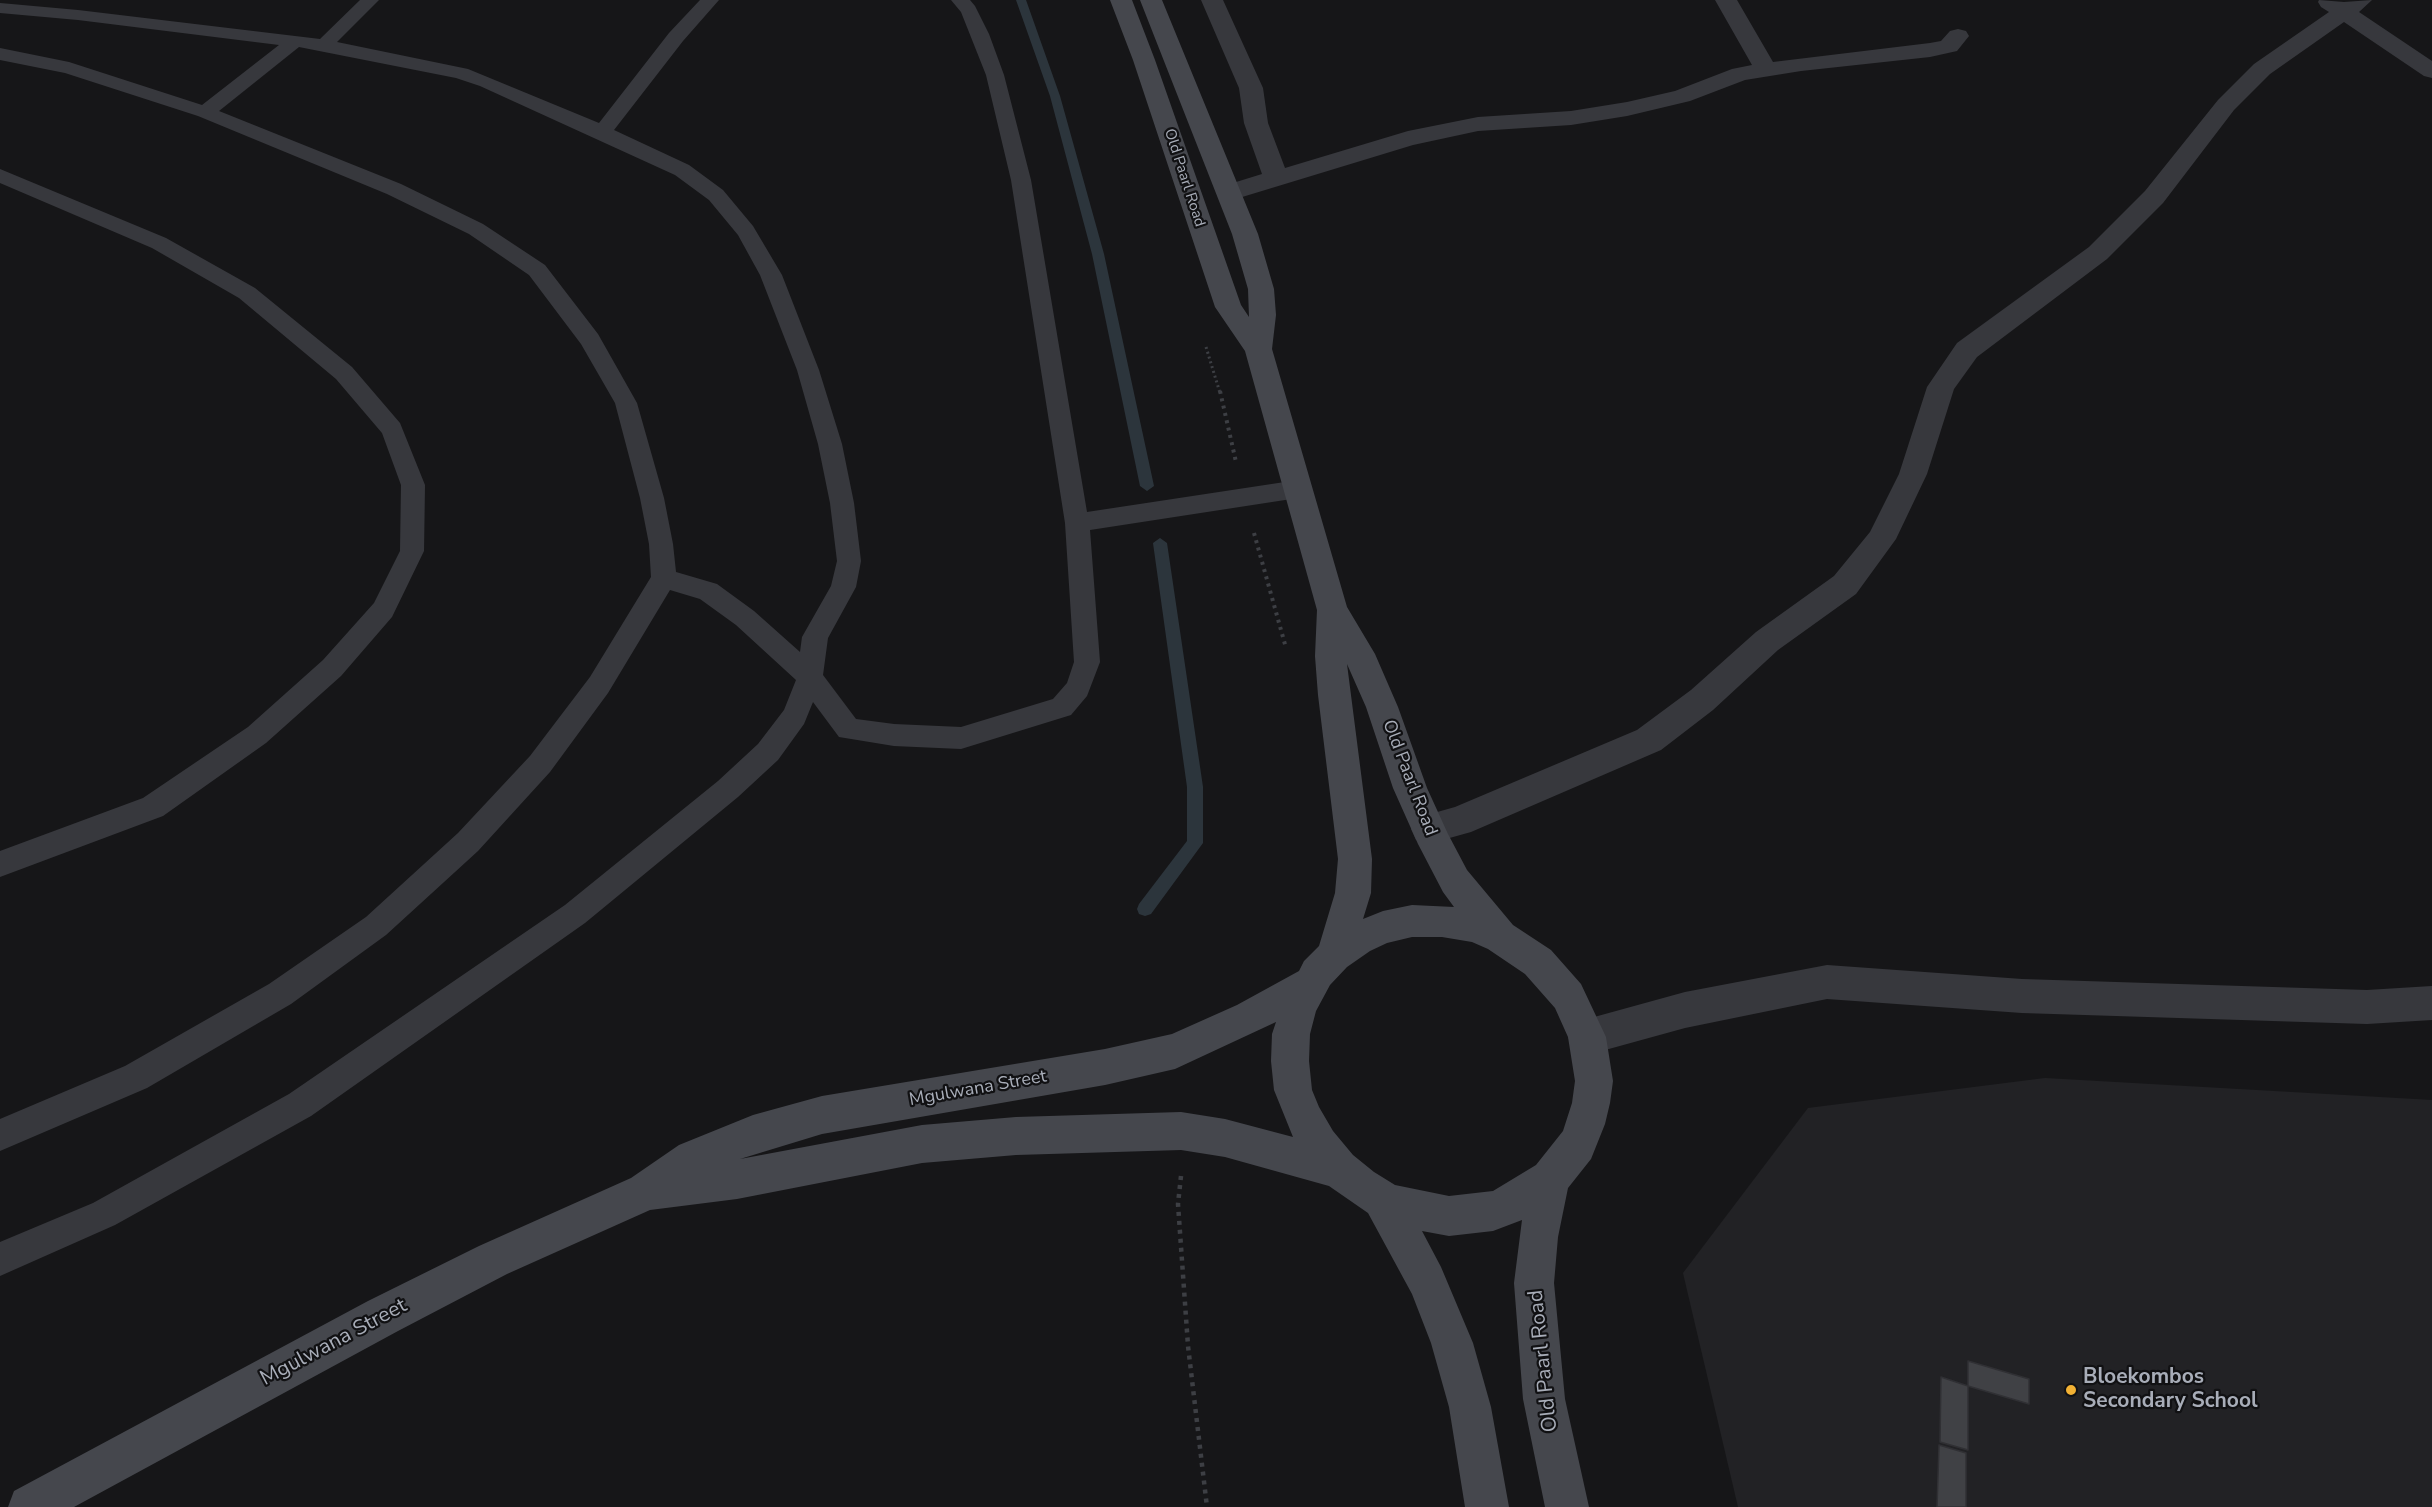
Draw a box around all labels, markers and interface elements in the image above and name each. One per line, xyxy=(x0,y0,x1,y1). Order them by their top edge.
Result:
street label: Old Paarl Road xyxy=(1160,127,1208,229)
street label: Old Paarl Road xyxy=(1377,717,1441,839)
street label: Mgulwana Street xyxy=(908,1066,1048,1112)
street label: Old Paarl Road xyxy=(1524,1289,1564,1433)
street label: Mgulwana Street xyxy=(256,1294,412,1392)
place label: Bloekombos Secondary School xyxy=(2083,1365,2258,1415)
marker: Bloekombos Secondary School xyxy=(2064,1383,2078,1397)

